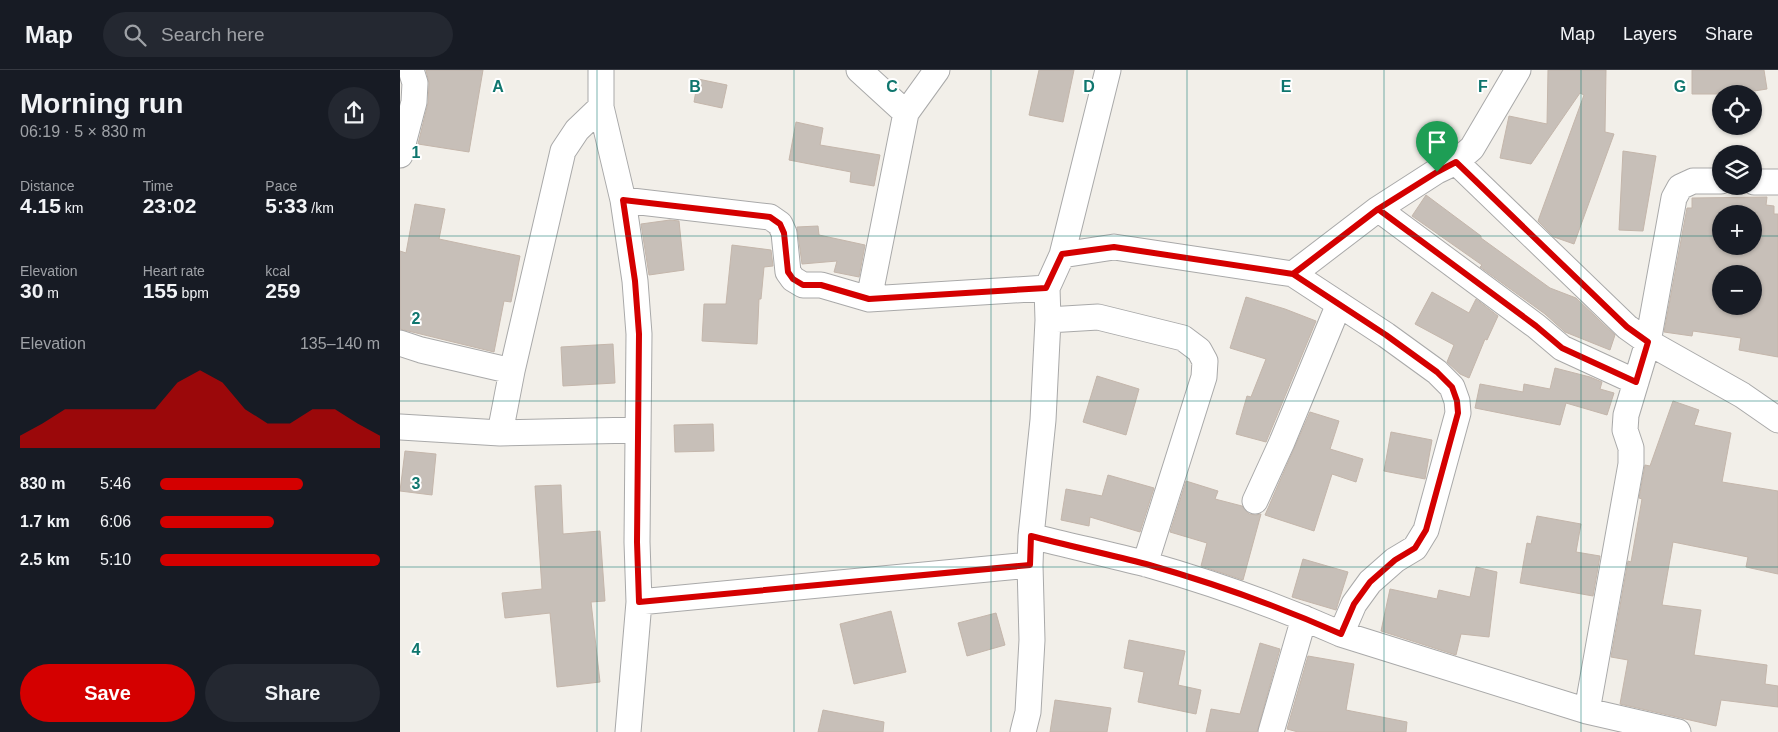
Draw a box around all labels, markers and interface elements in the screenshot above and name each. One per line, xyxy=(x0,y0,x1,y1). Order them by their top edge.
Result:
search box xyxy=(103,12,453,57)
text: Map xyxy=(25,21,73,48)
icon: search xyxy=(121,21,149,49)
text: Search here xyxy=(161,24,265,45)
text: Map xyxy=(1560,24,1595,44)
text: Layers xyxy=(1623,24,1677,44)
text: Share xyxy=(1705,24,1753,44)
text: A xyxy=(492,78,504,95)
text: B xyxy=(689,78,701,95)
text: C xyxy=(886,78,898,95)
text: D xyxy=(1083,78,1095,95)
text: E xyxy=(1281,78,1292,95)
text: F xyxy=(1478,78,1488,95)
text: G xyxy=(1674,78,1686,95)
map controls xyxy=(1712,85,1762,315)
button: locate xyxy=(1712,85,1762,135)
button: share xyxy=(328,87,380,139)
text: Morning run xyxy=(20,88,183,119)
pin xyxy=(1416,121,1458,172)
text: 06:19 · 5 × 830 m xyxy=(20,123,146,140)
icon: arrive xyxy=(1423,128,1451,156)
text: 1 xyxy=(412,144,421,161)
button: layers xyxy=(1712,145,1762,195)
text: Distance xyxy=(20,178,74,194)
text: Time xyxy=(143,178,173,194)
text: Pace xyxy=(265,178,297,194)
text: 4.15 xyxy=(20,194,61,217)
text: 23:02 xyxy=(143,194,196,217)
text: 5:33 xyxy=(265,194,307,217)
text: km xyxy=(61,200,83,216)
text: /km xyxy=(307,200,334,216)
button: + xyxy=(1712,205,1762,255)
text: Elevation xyxy=(20,263,78,279)
text: Heart rate xyxy=(143,263,205,279)
text: kcal xyxy=(265,263,290,279)
button: − xyxy=(1712,265,1762,315)
text: 30 xyxy=(20,279,43,302)
text: 155 xyxy=(143,279,178,302)
text: 259 xyxy=(265,279,300,302)
text: m xyxy=(43,285,59,301)
text: bpm xyxy=(178,285,209,301)
text: 2 xyxy=(412,310,421,327)
text: Elevation xyxy=(20,335,86,352)
text: 135–140 m xyxy=(300,335,380,352)
text: 830 m xyxy=(20,475,65,492)
text: 5:46 xyxy=(100,475,131,492)
text: 3 xyxy=(412,475,421,492)
text: 1.7 km xyxy=(20,513,70,530)
text: 6:06 xyxy=(100,513,131,530)
text: 2.5 km xyxy=(20,551,70,568)
text: 5:10 xyxy=(100,551,131,568)
text: 4 xyxy=(412,641,421,658)
button: Save xyxy=(20,664,195,722)
button: Share xyxy=(205,664,380,722)

